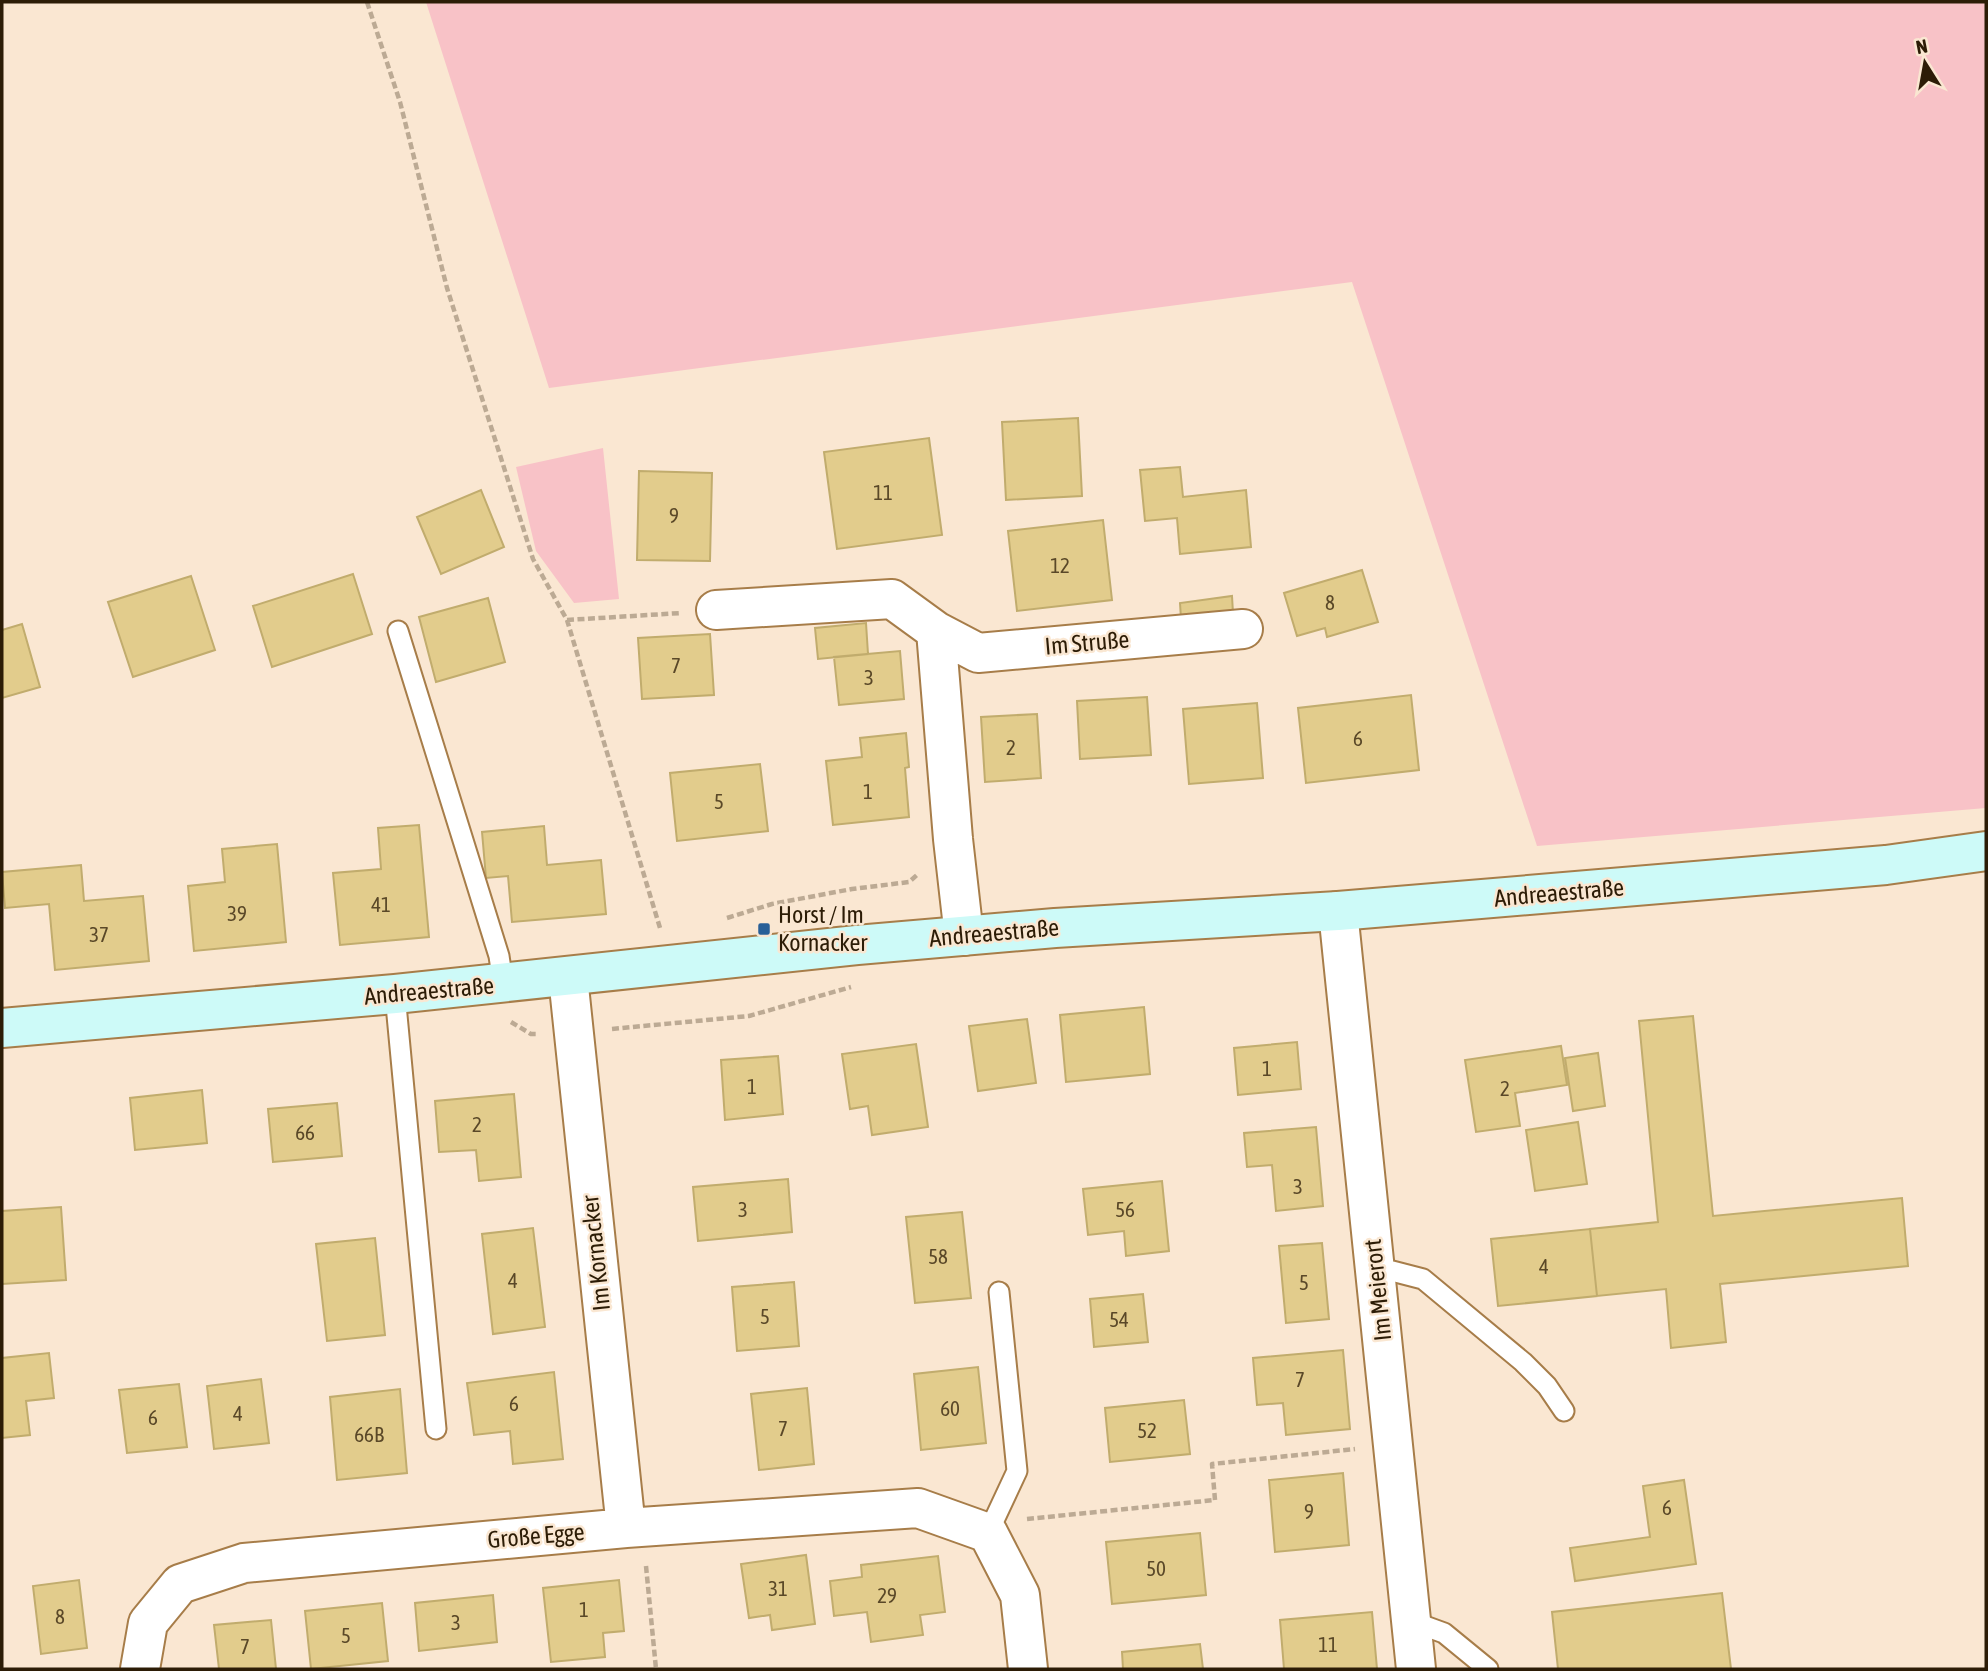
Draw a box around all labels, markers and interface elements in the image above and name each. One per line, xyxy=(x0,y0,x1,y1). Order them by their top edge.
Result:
north arrow xyxy=(1890,28,1960,98)
text: N xyxy=(1914,34,1929,58)
house number: 11 xyxy=(873,480,893,504)
house number: 9 xyxy=(669,503,679,527)
house number: 12 xyxy=(1050,553,1070,577)
house number: 8 xyxy=(1325,590,1335,614)
street label: Im Struße xyxy=(1044,625,1130,660)
house number: 7 xyxy=(671,653,681,677)
house number: 3 xyxy=(864,665,874,689)
house number: 6 xyxy=(1353,726,1363,750)
house number: 2 xyxy=(1006,735,1016,759)
house number: 1 xyxy=(863,779,873,803)
house number: 5 xyxy=(714,789,724,813)
street label: Andreaestraße xyxy=(1493,873,1625,912)
house number: 41 xyxy=(371,892,391,916)
house number: 39 xyxy=(227,901,247,925)
place label: Horst / Im Kornacker xyxy=(778,901,868,956)
street label: Andreaestraße xyxy=(928,913,1060,952)
marker: Horst / Im Kornacker xyxy=(756,921,772,937)
house number: 37 xyxy=(89,922,109,946)
street label: Andreaestraße xyxy=(363,971,495,1010)
house number: 1 xyxy=(1262,1056,1272,1080)
house number: 1 xyxy=(747,1074,757,1098)
house number: 2 xyxy=(1500,1076,1510,1100)
house number: 2 xyxy=(472,1112,482,1136)
house number: 66 xyxy=(295,1120,315,1144)
house number: 3 xyxy=(1293,1174,1303,1198)
street label: Im Kornacker xyxy=(576,1193,615,1312)
house number: 3 xyxy=(738,1197,748,1221)
house number: 56 xyxy=(1115,1197,1135,1221)
street label: Im Meierort xyxy=(1359,1238,1396,1342)
house number: 58 xyxy=(928,1244,948,1268)
house number: 4 xyxy=(1539,1254,1549,1278)
house number: 4 xyxy=(508,1268,518,1292)
house number: 5 xyxy=(1299,1270,1309,1294)
house number: 5 xyxy=(760,1304,770,1328)
house number: 54 xyxy=(1109,1307,1129,1331)
house number: 7 xyxy=(1295,1367,1305,1391)
house number: 6 xyxy=(509,1391,519,1415)
house number: 60 xyxy=(940,1396,960,1420)
house number: 4 xyxy=(233,1401,243,1425)
house number: 6 xyxy=(148,1405,158,1429)
house number: 7 xyxy=(778,1416,788,1440)
house number: 52 xyxy=(1137,1418,1157,1442)
house number: 66B xyxy=(354,1422,384,1446)
house number: 6 xyxy=(1662,1495,1672,1519)
house number: 9 xyxy=(1304,1499,1314,1523)
street label: Große Egge xyxy=(486,1518,586,1553)
house number: 50 xyxy=(1146,1556,1166,1580)
house number: 31 xyxy=(768,1576,788,1600)
house number: 29 xyxy=(877,1583,897,1607)
house number: 1 xyxy=(579,1597,589,1621)
house number: 8 xyxy=(55,1604,65,1628)
house number: 3 xyxy=(451,1610,461,1634)
house number: 5 xyxy=(341,1623,351,1647)
house number: 11 xyxy=(1318,1632,1338,1656)
house number: 7 xyxy=(240,1634,250,1658)

